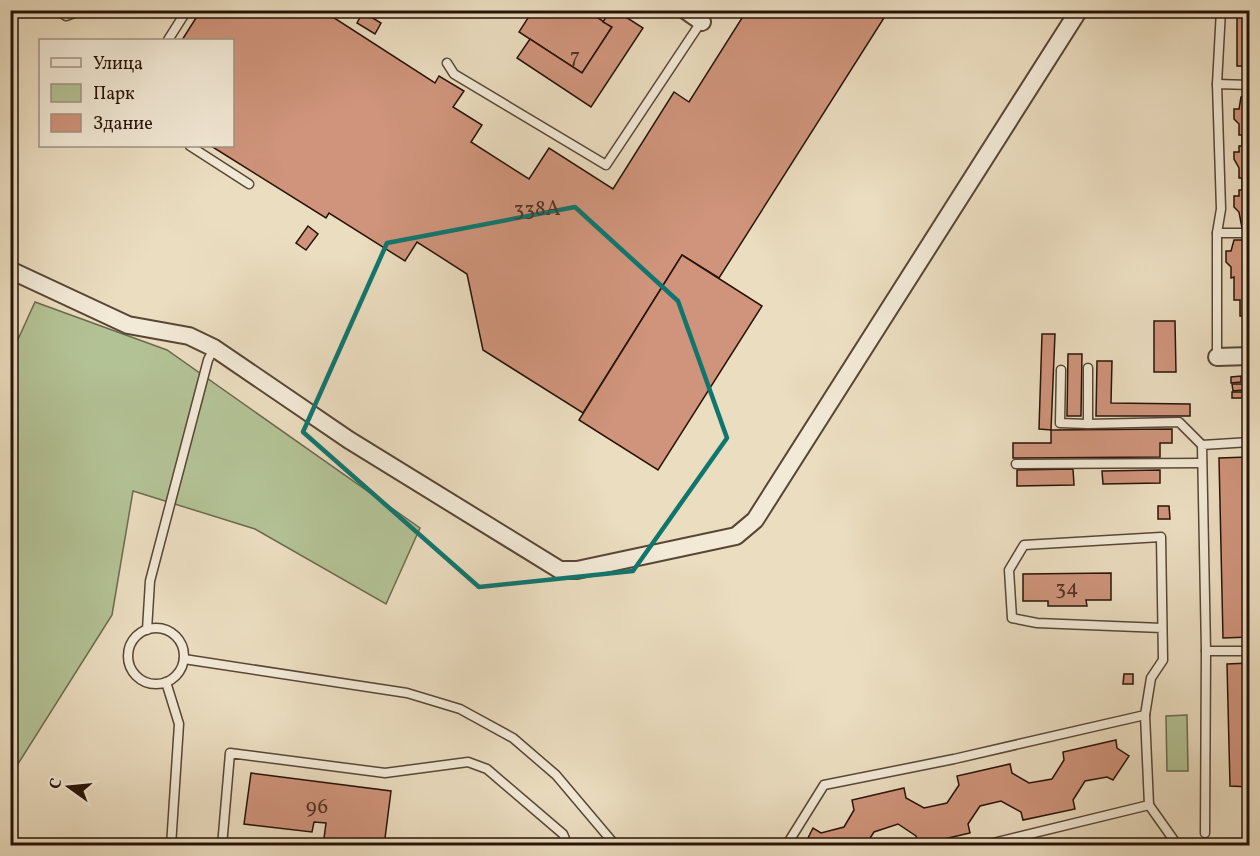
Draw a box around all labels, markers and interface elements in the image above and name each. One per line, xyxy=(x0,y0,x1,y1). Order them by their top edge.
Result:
legend xyxy=(39,39,234,147)
house number: 7 xyxy=(570,43,580,72)
text: Улица xyxy=(93,52,143,77)
text: Парк xyxy=(93,82,135,107)
text: Здание xyxy=(93,112,153,137)
house number: 338А xyxy=(514,195,561,224)
house number: 34 xyxy=(1055,574,1079,603)
north arrow xyxy=(39,757,99,817)
text: С xyxy=(44,776,68,791)
house number: 96 xyxy=(306,793,328,822)

